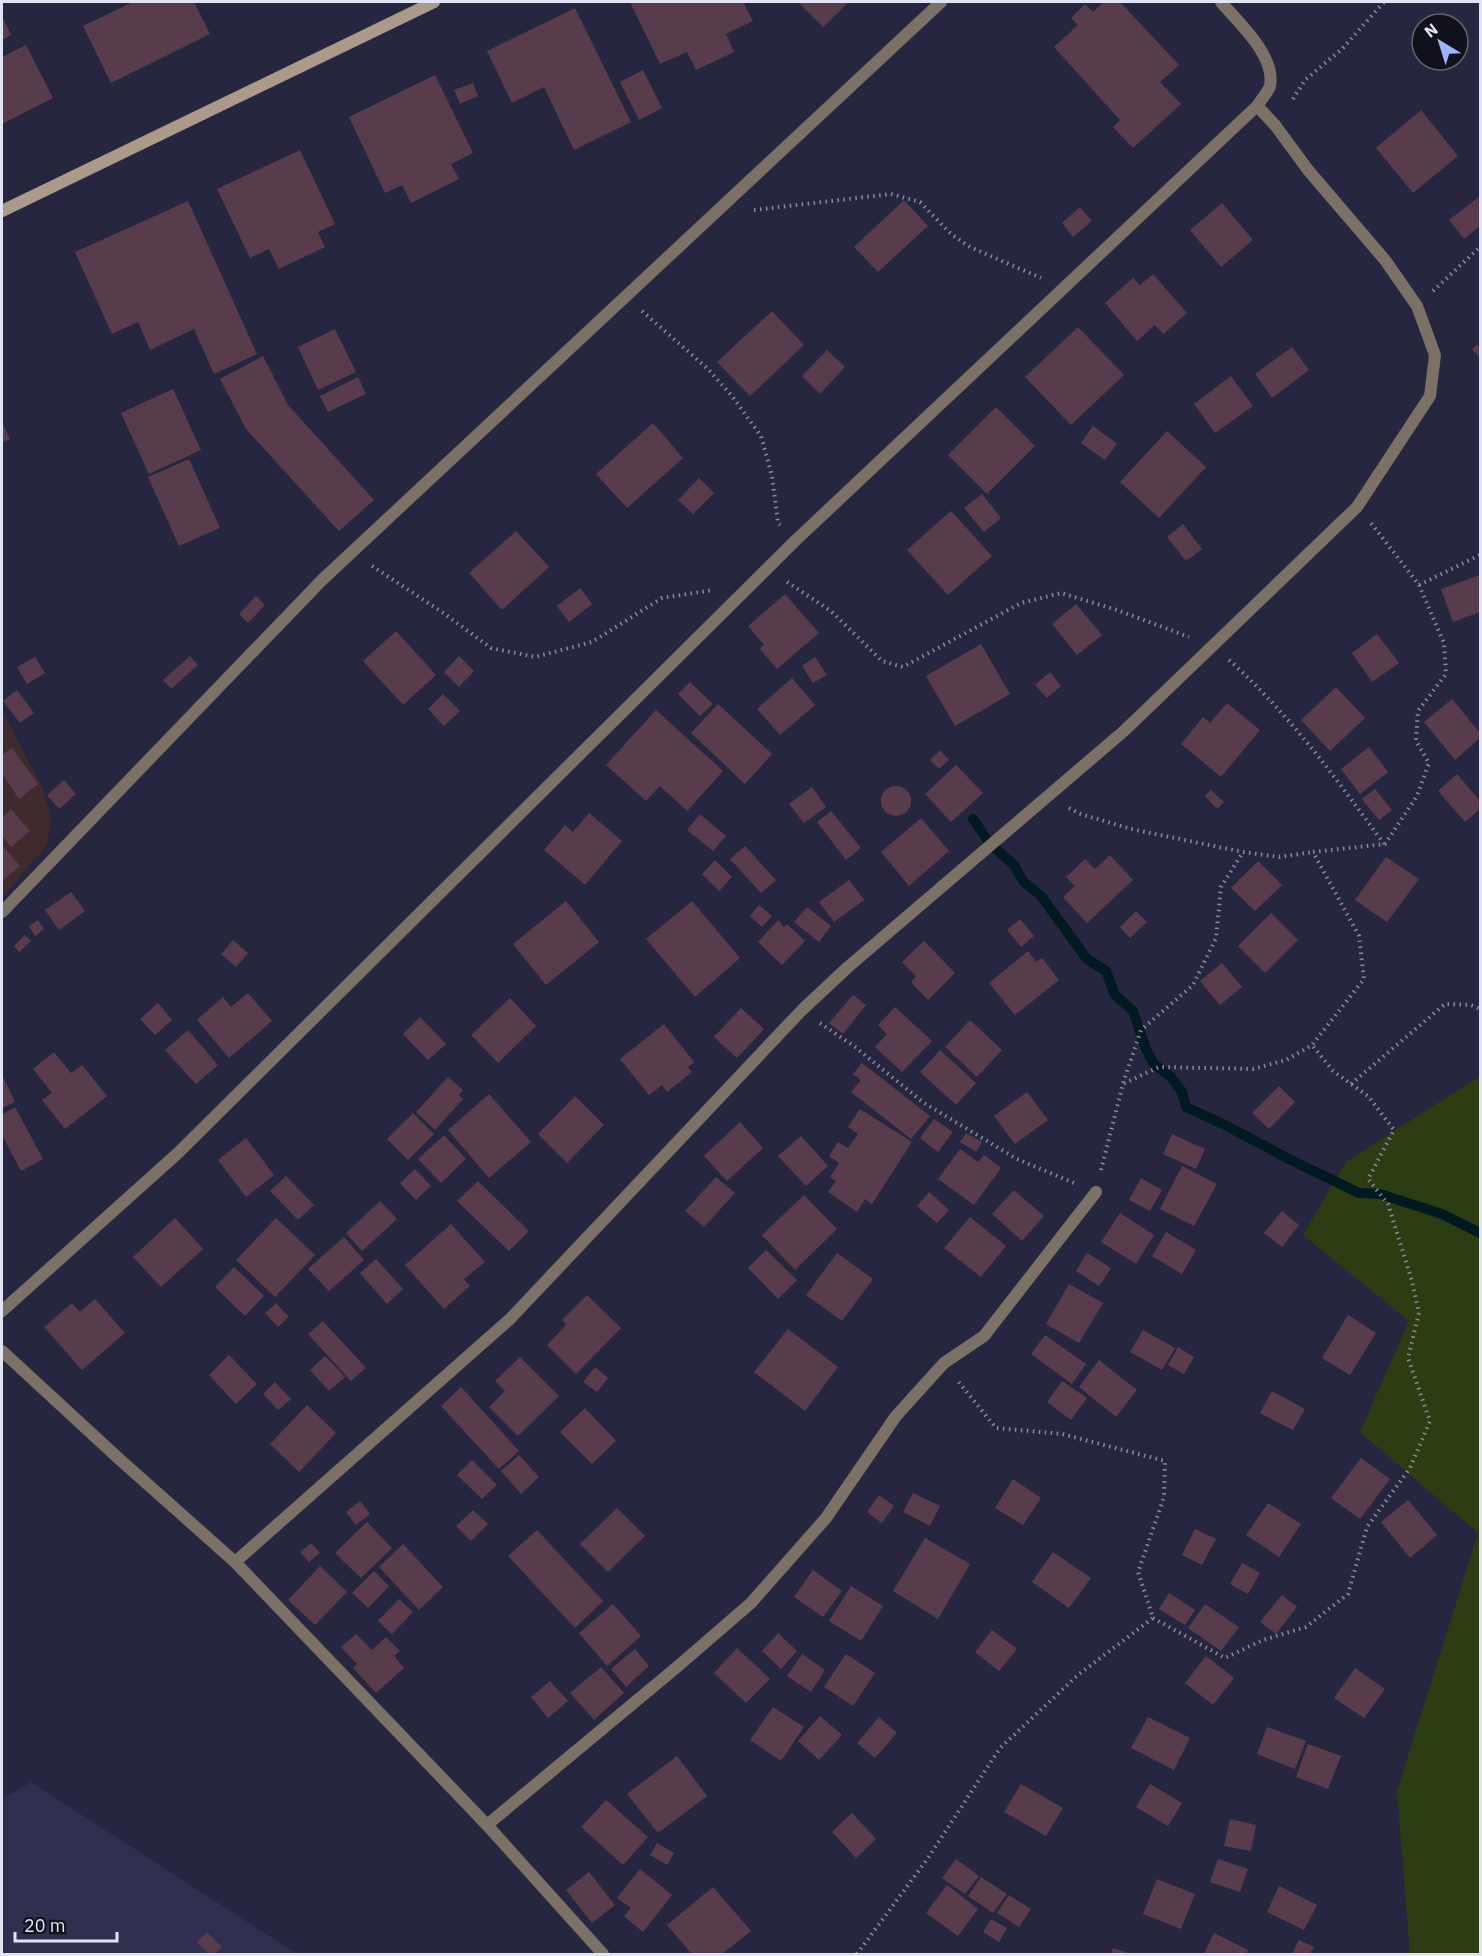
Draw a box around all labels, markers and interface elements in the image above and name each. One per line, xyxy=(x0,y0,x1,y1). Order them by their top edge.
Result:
north arrow xyxy=(1410,12,1470,72)
text: N xyxy=(1420,19,1441,42)
scale bar xyxy=(15,1905,117,1943)
text: 20 m xyxy=(24,1914,66,1937)

